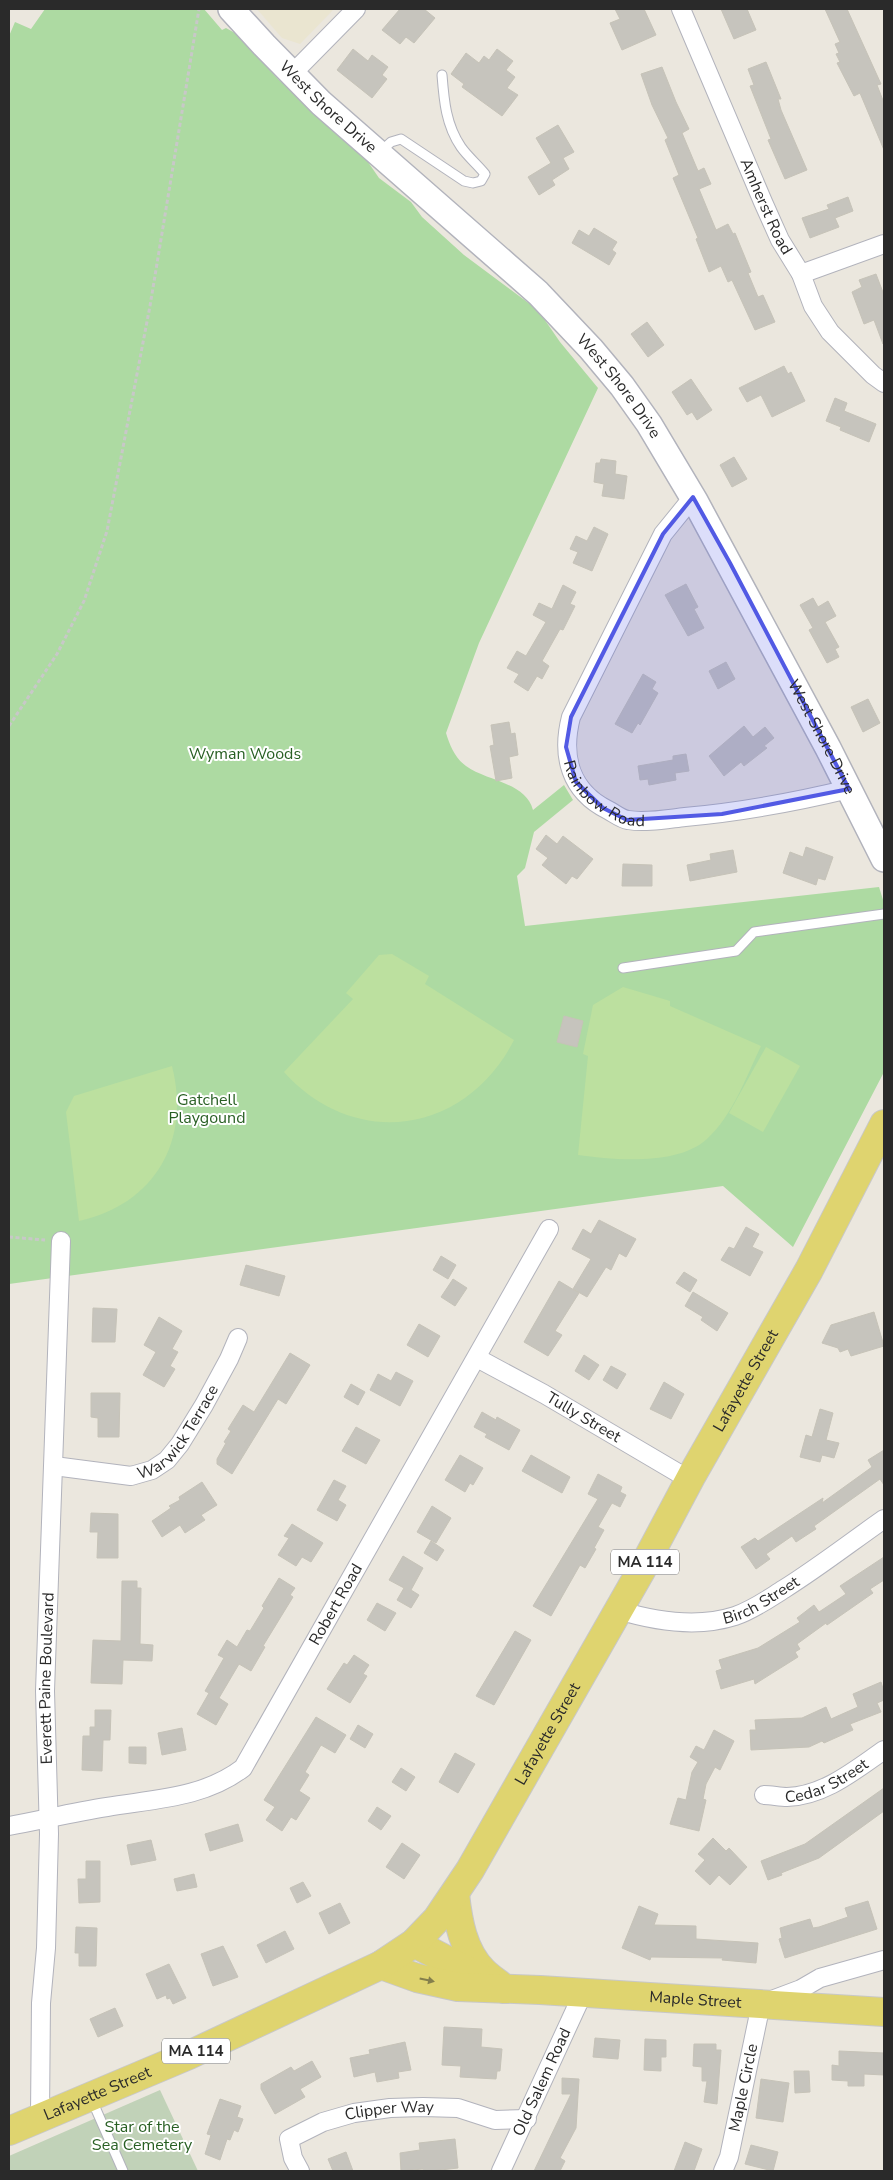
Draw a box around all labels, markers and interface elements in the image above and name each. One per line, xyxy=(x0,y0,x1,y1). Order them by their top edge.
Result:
street label: West Shore Drive xyxy=(274,56,382,158)
street label: Amherst Road xyxy=(735,155,797,259)
street label: West Shore Drive xyxy=(571,329,666,442)
street label: West Shore Drive xyxy=(782,676,861,798)
park label: Wyman Woods xyxy=(189,743,301,765)
street label: Rainbow Road xyxy=(558,758,645,832)
park label: Gatchell Playgound xyxy=(168,1089,246,1129)
street label: Lafayette Street xyxy=(708,1325,784,1436)
street label: Warwick Terrace xyxy=(135,1381,224,1485)
street label: Tully Street xyxy=(542,1387,625,1448)
road number: MA 114 xyxy=(611,1550,679,1574)
street label: Robert Road xyxy=(304,1560,368,1649)
street label: Birch Street xyxy=(721,1571,804,1630)
street label: Everett Paine Boulevard xyxy=(34,1592,60,1765)
street label: Lafayette Street xyxy=(510,1678,586,1789)
street label: Cedar Street xyxy=(784,1753,873,1808)
one-way arrow xyxy=(419,1976,434,1984)
street label: Maple Street xyxy=(649,1986,743,2014)
street label: Old Salem Road xyxy=(508,2024,576,2140)
road number: MA 114 xyxy=(162,2038,230,2064)
street label: Maple Circle xyxy=(724,2042,763,2134)
street label: Lafayette Street xyxy=(40,2061,155,2126)
street label: Clipper Way xyxy=(342,2096,435,2126)
park label: Star of the Sea Cemetery xyxy=(92,2116,193,2156)

